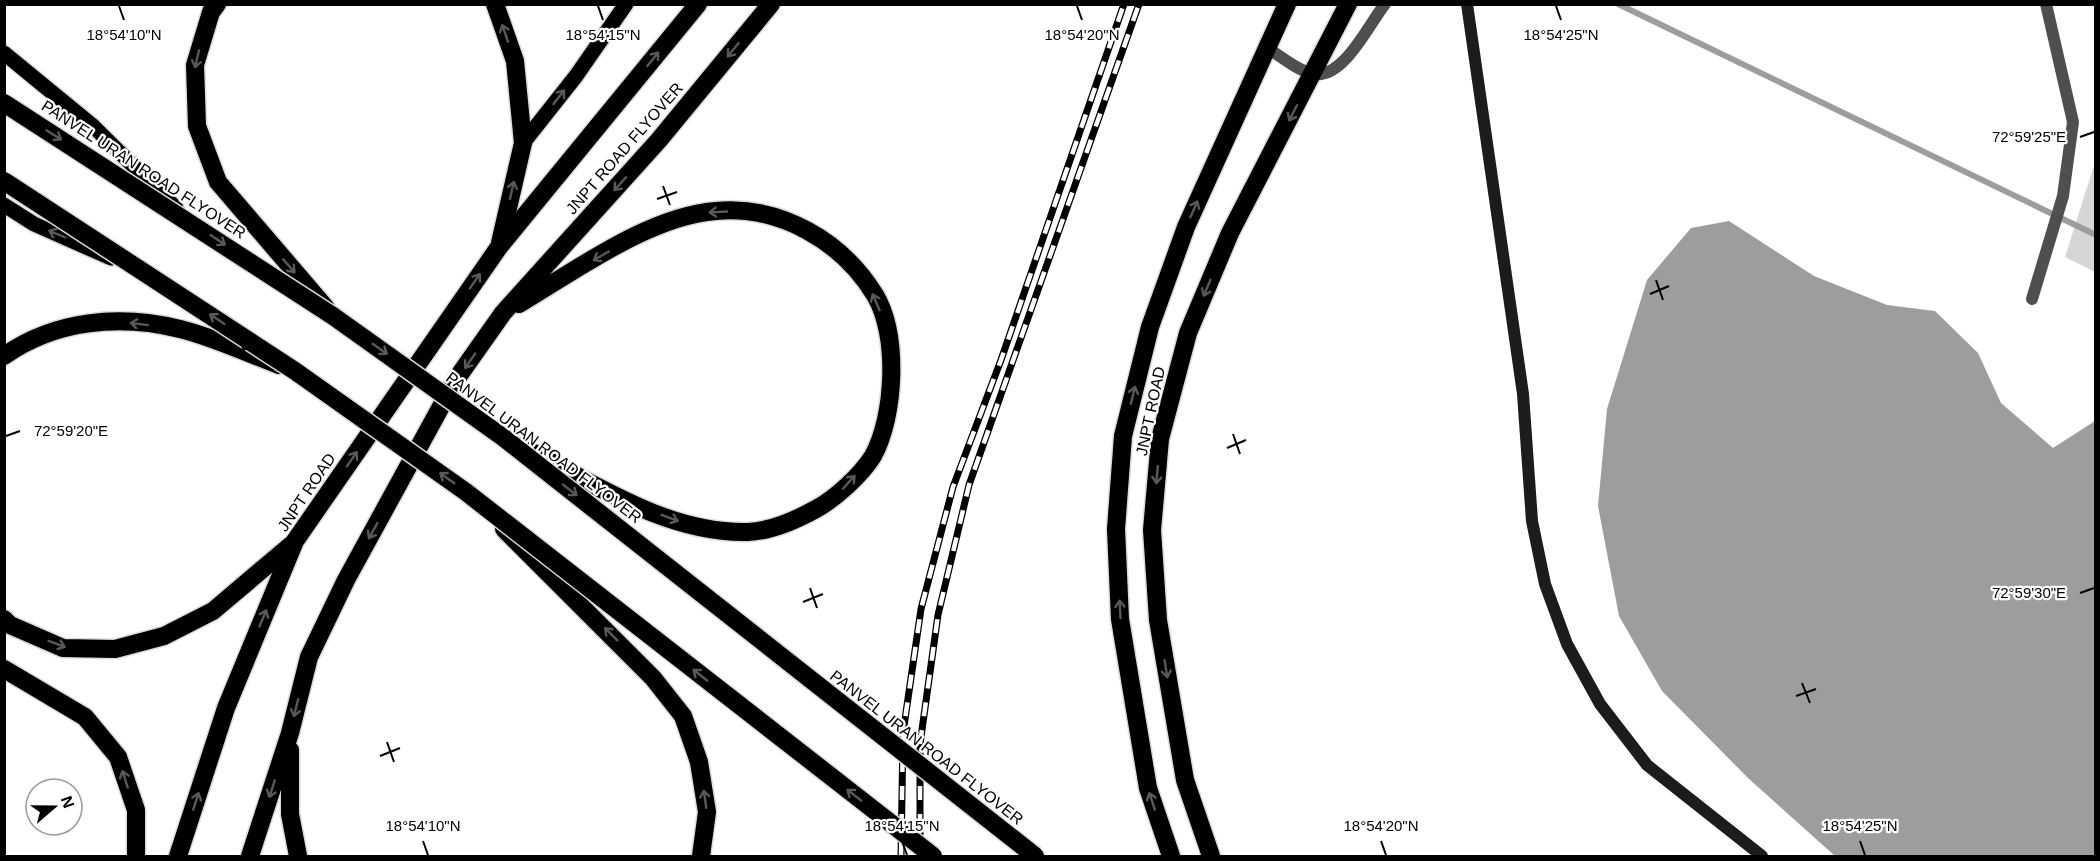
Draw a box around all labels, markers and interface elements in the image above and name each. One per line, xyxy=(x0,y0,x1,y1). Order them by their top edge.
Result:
one-way arrow xyxy=(499,24,510,43)
text: 18°54'10"N xyxy=(86,26,162,43)
text: 18°54'15"N xyxy=(565,26,641,43)
text: 18°54'20"N xyxy=(1044,26,1120,43)
text: 18°54'25"N xyxy=(1523,26,1599,43)
one-way arrow xyxy=(727,42,740,58)
one-way arrow xyxy=(191,49,203,68)
one-way arrow xyxy=(646,52,660,67)
street label: JNPT ROAD FLYOVER xyxy=(563,79,686,217)
one-way arrow xyxy=(552,90,565,106)
street label: PANVEL URAN ROAD FLYOVER xyxy=(39,97,249,242)
one-way arrow xyxy=(1286,103,1298,121)
text: 72°59'25"E xyxy=(1992,128,2066,145)
one-way arrow xyxy=(45,129,62,141)
one-way arrow xyxy=(613,176,627,191)
one-way arrow xyxy=(507,181,518,201)
one-way arrow xyxy=(1188,201,1200,219)
one-way arrow xyxy=(708,206,728,217)
one-way arrow xyxy=(49,228,67,239)
one-way arrow xyxy=(209,234,226,246)
one-way arrow xyxy=(593,250,610,262)
one-way arrow xyxy=(282,258,296,273)
one-way arrow xyxy=(469,274,481,290)
one-way arrow xyxy=(1201,278,1212,296)
one-way arrow xyxy=(870,293,881,312)
one-way arrow xyxy=(209,313,226,326)
one-way arrow xyxy=(130,318,150,329)
one-way arrow xyxy=(371,343,387,355)
one-way arrow xyxy=(464,353,476,369)
street label: JNPT ROAD xyxy=(1133,365,1168,457)
street label: PANVEL URAN ROAD FLYOVER xyxy=(443,368,645,526)
one-way arrow xyxy=(1128,385,1140,404)
text: 72°59'20"E xyxy=(34,422,108,439)
street label: JNPT ROAD xyxy=(274,450,339,535)
one-way arrow xyxy=(346,451,358,467)
one-way arrow xyxy=(1151,465,1162,485)
one-way arrow xyxy=(439,472,455,484)
one-way arrow xyxy=(842,475,856,490)
one-way arrow xyxy=(562,483,578,496)
one-way arrow xyxy=(660,514,679,525)
one-way arrow xyxy=(367,521,378,539)
text: 72°59'30"E xyxy=(1992,584,2066,601)
one-way arrow xyxy=(1114,599,1125,619)
one-way arrow xyxy=(258,609,269,627)
one-way arrow xyxy=(603,627,618,642)
one-way arrow xyxy=(47,640,66,651)
one-way arrow xyxy=(1161,659,1172,679)
street label: PANVEL URAN ROAD FLYOVER xyxy=(827,667,1026,828)
one-way arrow xyxy=(693,668,709,681)
one-way arrow xyxy=(289,699,301,718)
one-way arrow xyxy=(119,770,130,789)
north arrow xyxy=(24,777,84,837)
one-way arrow xyxy=(266,779,277,798)
one-way arrow xyxy=(846,788,862,801)
one-way arrow xyxy=(699,789,710,809)
one-way arrow xyxy=(191,792,202,811)
one-way arrow xyxy=(1146,792,1157,811)
text: N xyxy=(58,794,78,810)
text: 18°54'10"N xyxy=(385,817,461,834)
text: 18°54'15"N xyxy=(864,817,940,834)
text: 18°54'20"N xyxy=(1343,817,1419,834)
text: 18°54'25"N xyxy=(1822,817,1898,834)

